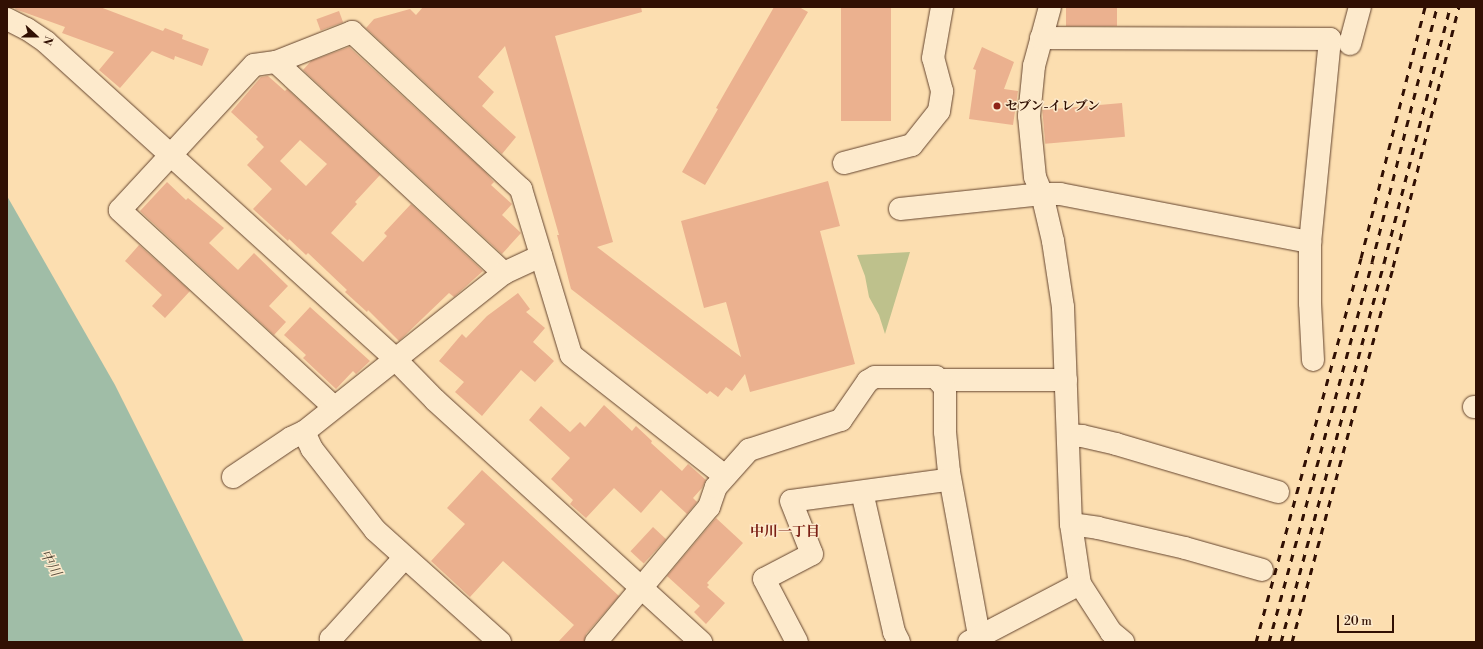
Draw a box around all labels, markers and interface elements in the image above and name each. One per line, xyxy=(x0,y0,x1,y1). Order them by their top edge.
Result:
north arrow xyxy=(16,16,56,56)
text: N xyxy=(39,34,55,47)
place label: セブン-イレブン xyxy=(1005,98,1101,114)
marker: セブン-イレブン xyxy=(992,101,1002,111)
district label: 中川一丁目 xyxy=(750,524,820,540)
water label: 中川 xyxy=(36,547,64,579)
scale bar xyxy=(1339,607,1396,633)
text: 20 m xyxy=(1344,614,1372,629)

